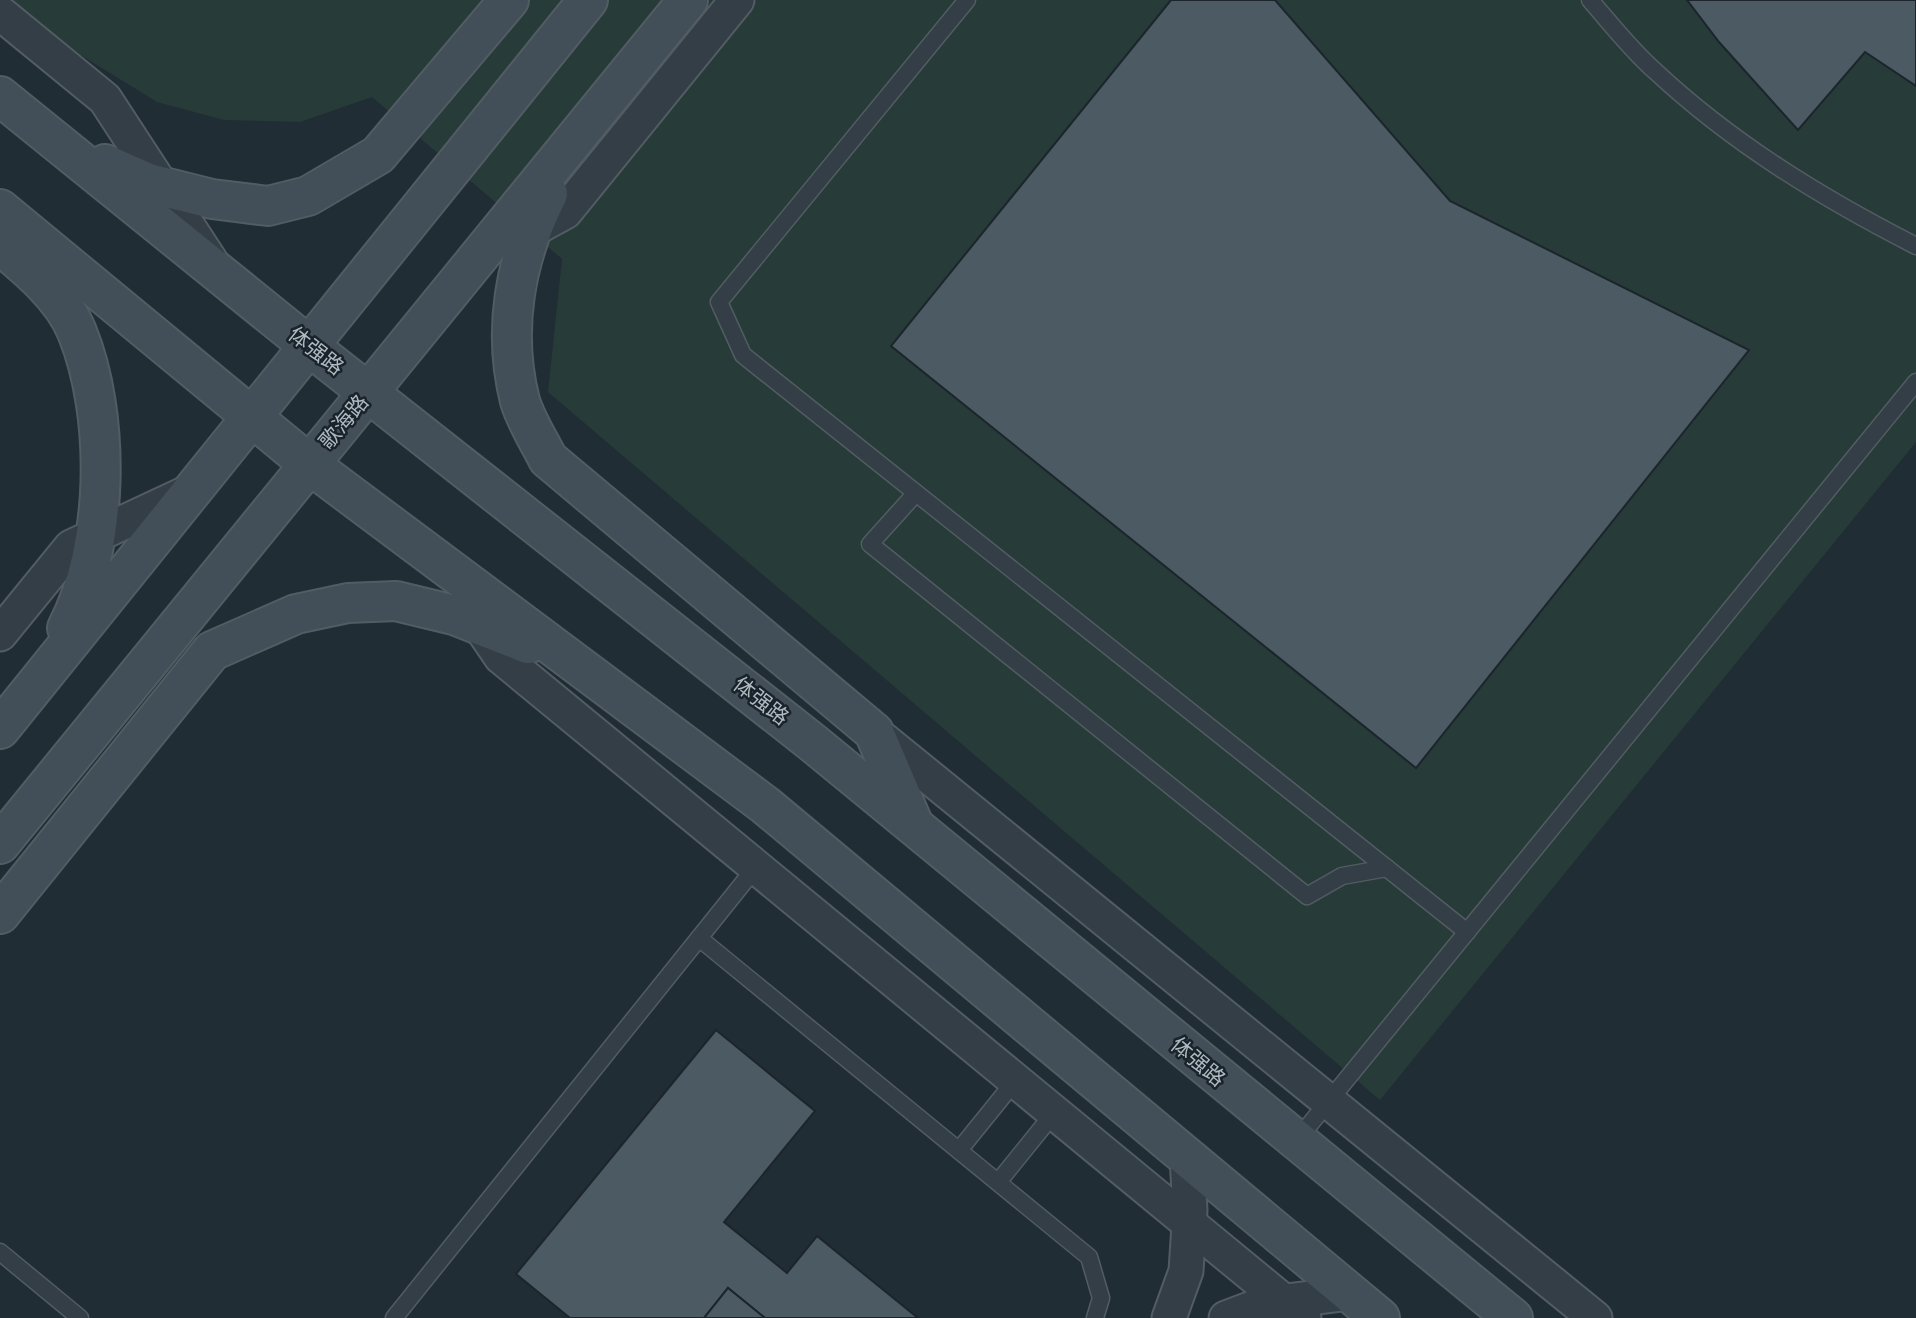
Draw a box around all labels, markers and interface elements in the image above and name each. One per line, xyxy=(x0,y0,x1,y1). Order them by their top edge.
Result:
street label: 体强路 xyxy=(284,322,348,379)
street label: 歌海路 xyxy=(315,390,373,453)
street label: 体强路 xyxy=(729,672,793,729)
street label: 体强路 xyxy=(1167,1033,1230,1091)

